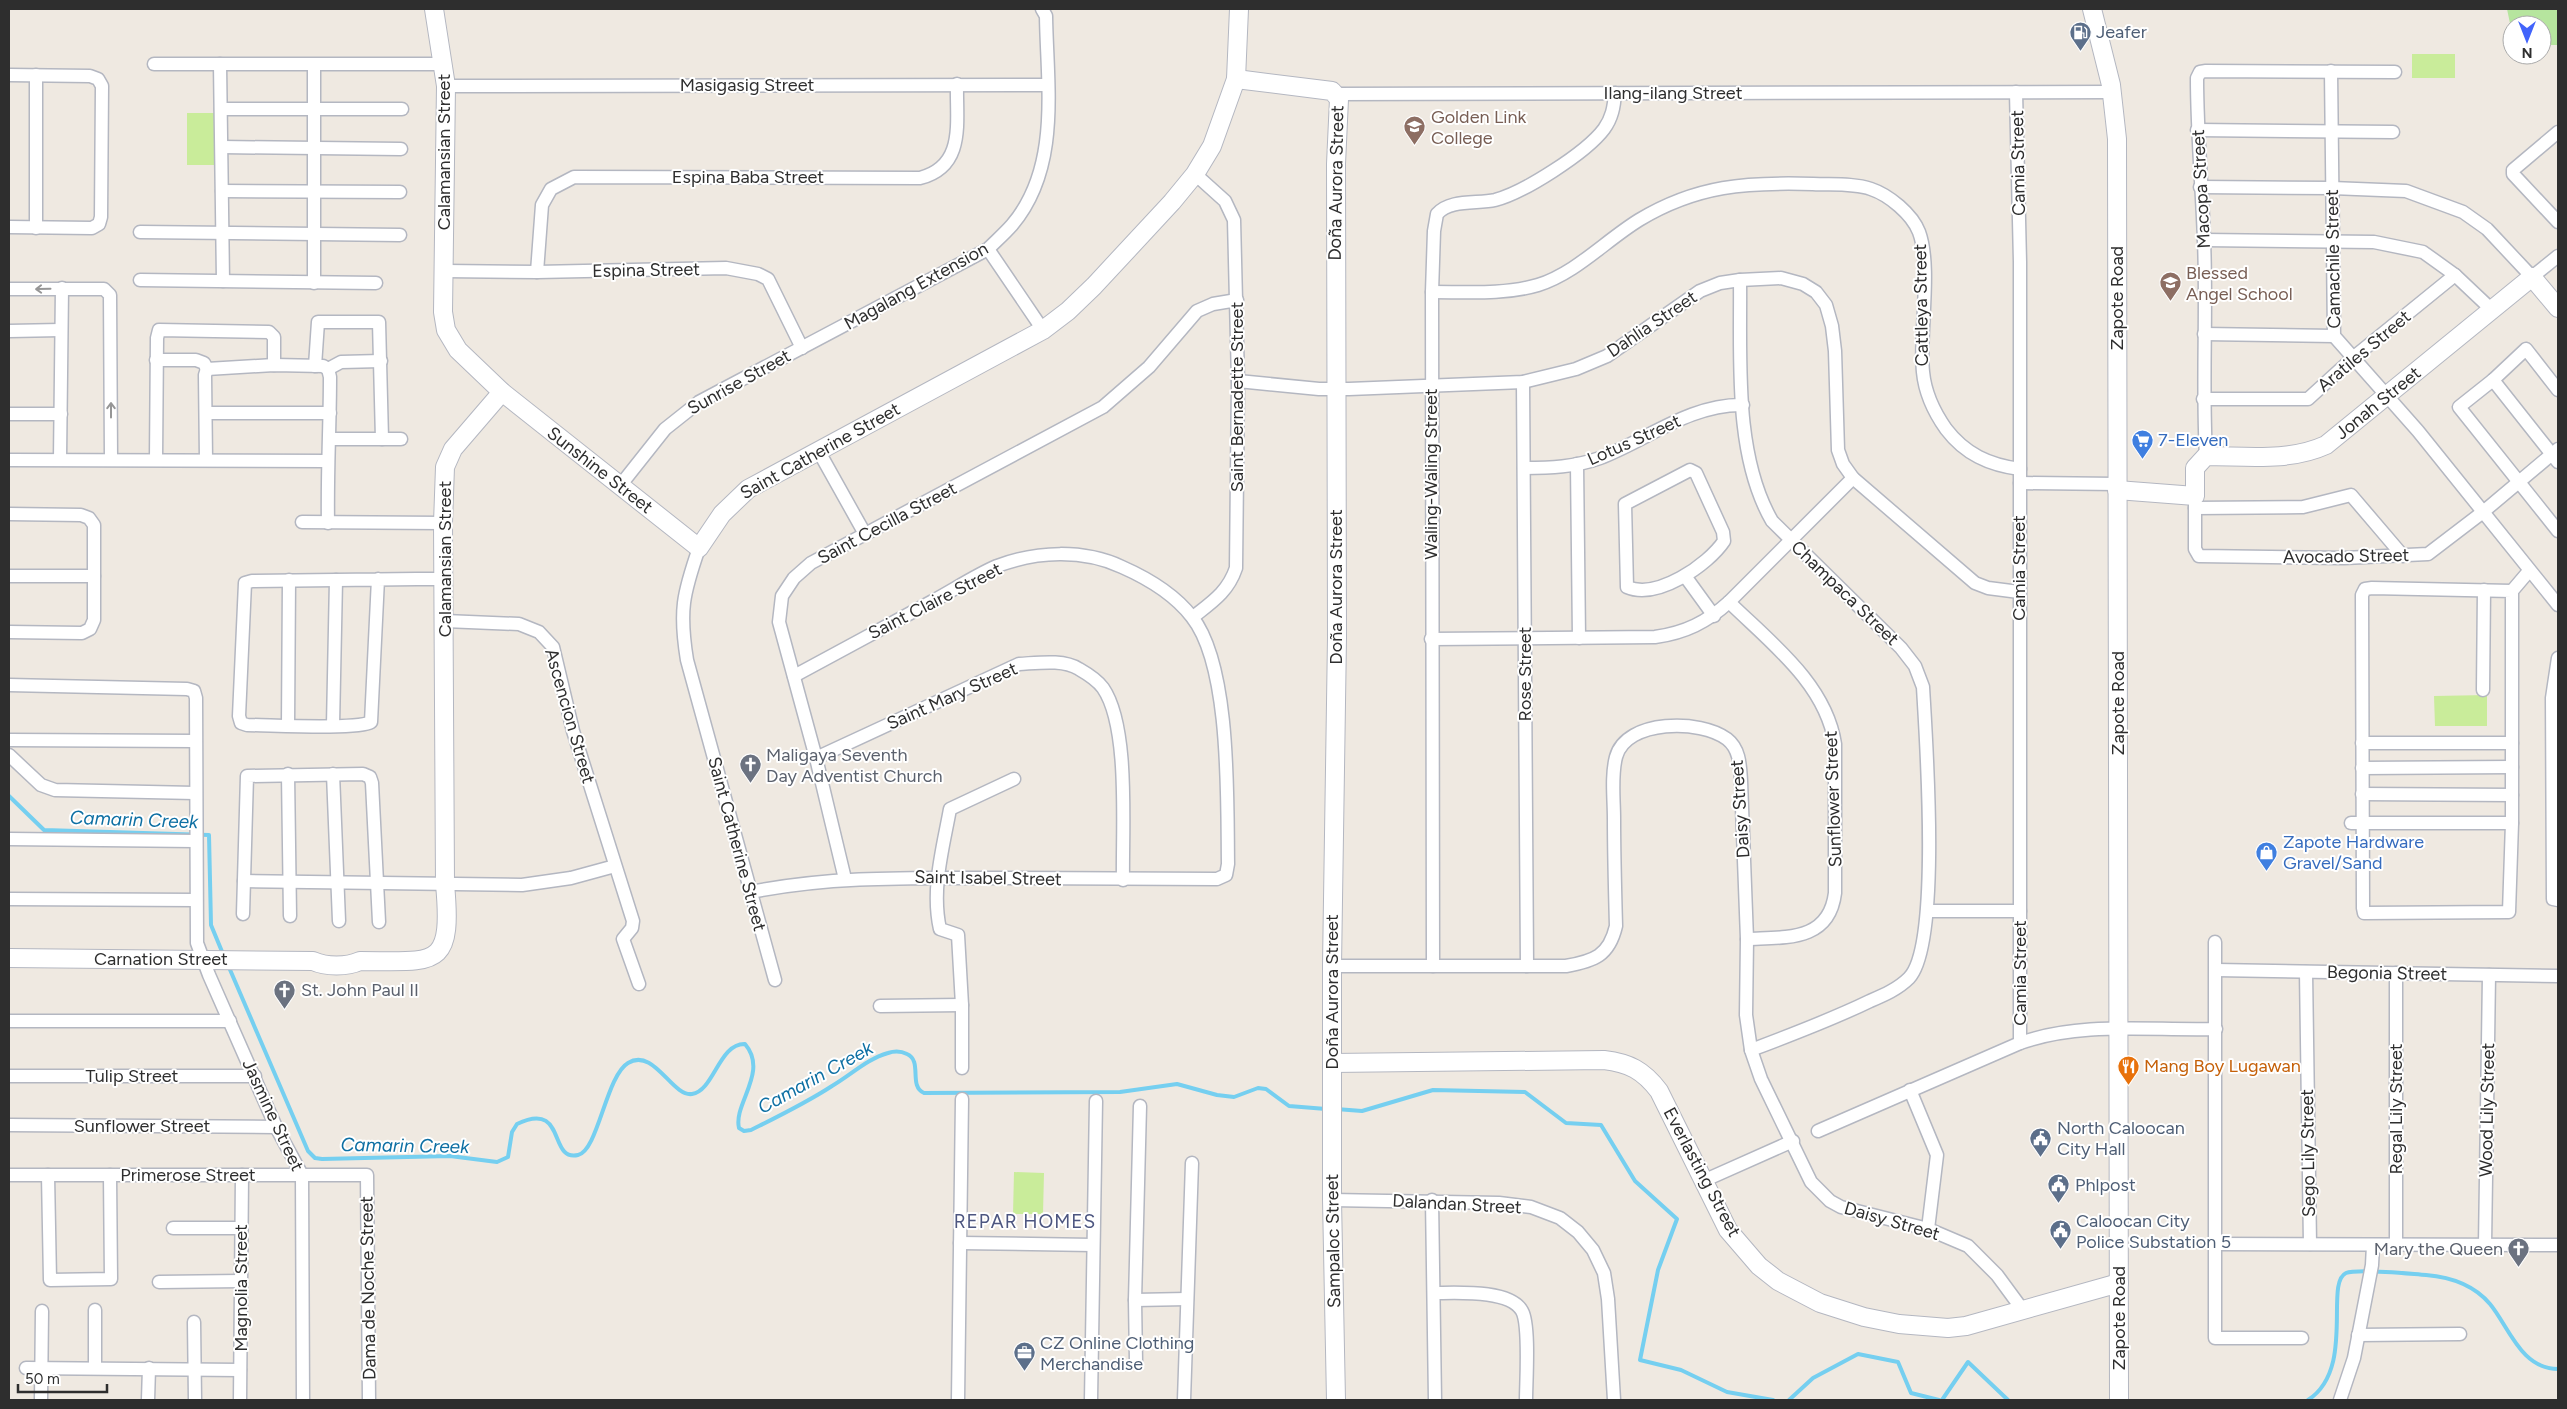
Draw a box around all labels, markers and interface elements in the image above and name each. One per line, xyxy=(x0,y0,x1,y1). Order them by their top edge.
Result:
north arrow xyxy=(2502,15,2552,65)
fuel station icon: Jeafer xyxy=(2068,20,2092,51)
place label: Jeafer xyxy=(2096,21,2147,43)
text: N xyxy=(2522,44,2532,61)
street label: Calamansian Street xyxy=(433,74,455,230)
street label: Masigasig Street xyxy=(680,74,815,96)
street label: Ilang-ilang Street xyxy=(1604,82,1743,104)
street label: Doña Aurora Street xyxy=(1324,105,1348,261)
place label: Golden Link College xyxy=(1431,106,1527,149)
street label: Camia Street xyxy=(2006,110,2030,216)
school or university icon: Golden Link College xyxy=(1403,115,1427,146)
street label: Macopa Street xyxy=(2187,129,2215,249)
street label: Espina Baba Street xyxy=(672,166,824,188)
street label: Camachile Street xyxy=(2321,189,2345,329)
street label: Magalang Extension xyxy=(840,237,992,335)
street label: Cattleya Street xyxy=(1909,243,1933,366)
street label: Zapote Road xyxy=(2106,246,2128,350)
street label: Espina Street xyxy=(592,258,700,282)
place label: Blessed Angel School xyxy=(2186,262,2293,305)
school or university icon: Blessed Angel School xyxy=(2158,271,2182,302)
one-way arrow xyxy=(35,284,51,294)
street label: Dahlia Street xyxy=(1603,286,1701,362)
street label: Saint Bernadette Street xyxy=(1226,302,1248,492)
street label: Aratiles Street xyxy=(2313,305,2415,397)
street label: Sunrise Street xyxy=(684,345,795,419)
street label: Jonah Street xyxy=(2331,362,2425,444)
street label: Waling-Waling Street xyxy=(1420,388,1442,560)
street label: Saint Catherine Street xyxy=(736,398,904,504)
one-way arrow xyxy=(106,403,116,419)
street label: Lotus Street xyxy=(1584,410,1684,470)
street label: Sunshine Street xyxy=(543,422,658,518)
supermarket icon: 7-Eleven xyxy=(2130,428,2154,459)
place label: 7-Eleven xyxy=(2158,429,2228,451)
street label: Saint Cecilla Street xyxy=(814,477,960,569)
street label: Calamansian Street xyxy=(434,481,456,637)
street label: Doña Aurora Street xyxy=(1325,509,1347,665)
street label: Camia Street xyxy=(2008,515,2030,621)
street label: Champaca Street xyxy=(1787,536,1904,650)
street label: Avocado Street xyxy=(2283,544,2410,568)
street label: Saint Claire Street xyxy=(865,558,1006,644)
street label: Rose Street xyxy=(1514,626,1536,721)
street label: Ascencion Street xyxy=(540,646,600,786)
street label: Zapote Road xyxy=(2107,651,2129,755)
street label: Saint Mary Street xyxy=(883,657,1021,735)
street label: Sunflower Street xyxy=(1820,730,1846,868)
place label: Maligaya Seventh Day Adventist Church xyxy=(766,744,943,787)
church icon: Maligaya Seventh Day Adventist Church xyxy=(738,753,762,784)
street label: Saint Catherine Street xyxy=(703,754,771,934)
street label: Daisy Street xyxy=(1726,759,1754,859)
water label: Camarin Creek xyxy=(69,806,199,833)
place label: Zapote Hardware Gravel/Sand xyxy=(2283,831,2424,874)
shop icon: Zapote Hardware Gravel/Sand xyxy=(2255,840,2279,871)
street label: Saint Isabel Street xyxy=(914,866,1062,890)
street label: Doña Aurora Street xyxy=(1321,914,1343,1070)
street label: Camia Street xyxy=(2009,920,2031,1026)
street label: Carnation Street xyxy=(94,948,228,970)
street label: Begonia Street xyxy=(2327,961,2447,985)
church icon: St. John Paul II xyxy=(273,978,297,1009)
place label: St. John Paul II xyxy=(301,979,419,1001)
water label: Camarin Creek xyxy=(753,1036,878,1119)
street label: Regal Lily Street xyxy=(2385,1043,2407,1175)
street label: Wood Lily Street xyxy=(2475,1043,2499,1177)
restaurant icon: Mang Boy Lugawan xyxy=(2116,1054,2140,1085)
street label: Jasmine Street xyxy=(237,1055,309,1175)
place label: Mang Boy Lugawan xyxy=(2144,1055,2301,1077)
street label: Tulip Street xyxy=(86,1065,179,1087)
street label: Sego Lily Street xyxy=(2296,1089,2320,1217)
street label: Everlasting Street xyxy=(1659,1103,1746,1241)
street label: Sunflower Street xyxy=(74,1115,210,1137)
place label: North Caloocan City Hall xyxy=(2057,1117,2185,1160)
public building icon: North Caloocan City Hall xyxy=(2029,1126,2053,1157)
water label: Camarin Creek xyxy=(341,1133,470,1158)
street label: Primerose Street xyxy=(120,1164,256,1186)
street label: Sampaloc Street xyxy=(1321,1173,1345,1308)
public building icon: Phlpost xyxy=(2047,1173,2071,1204)
place label: Phlpost xyxy=(2075,1174,2136,1196)
street label: Dalandan Street xyxy=(1392,1190,1522,1218)
street label: Dama de Noche Street xyxy=(355,1196,381,1380)
street label: Daisy Street xyxy=(1842,1197,1943,1245)
district label: REPAR HOMES xyxy=(954,1210,1096,1233)
place label: Caloocan City Police Substation 5 xyxy=(2076,1210,2231,1253)
public building icon: Caloocan City Police Substation 5 xyxy=(2048,1219,2072,1250)
street label: Magnolia Street xyxy=(230,1224,252,1352)
church icon: Mary the Queen xyxy=(2507,1237,2531,1268)
place label: Mary the Queen xyxy=(2374,1238,2503,1260)
street label: Zapote Road xyxy=(2108,1266,2130,1370)
place label: CZ Online Clothing Merchandise xyxy=(1040,1332,1194,1375)
office icon: CZ Online Clothing Merchandise xyxy=(1012,1341,1036,1372)
scale bar xyxy=(18,1362,106,1394)
text: 50 m xyxy=(25,1370,60,1388)

